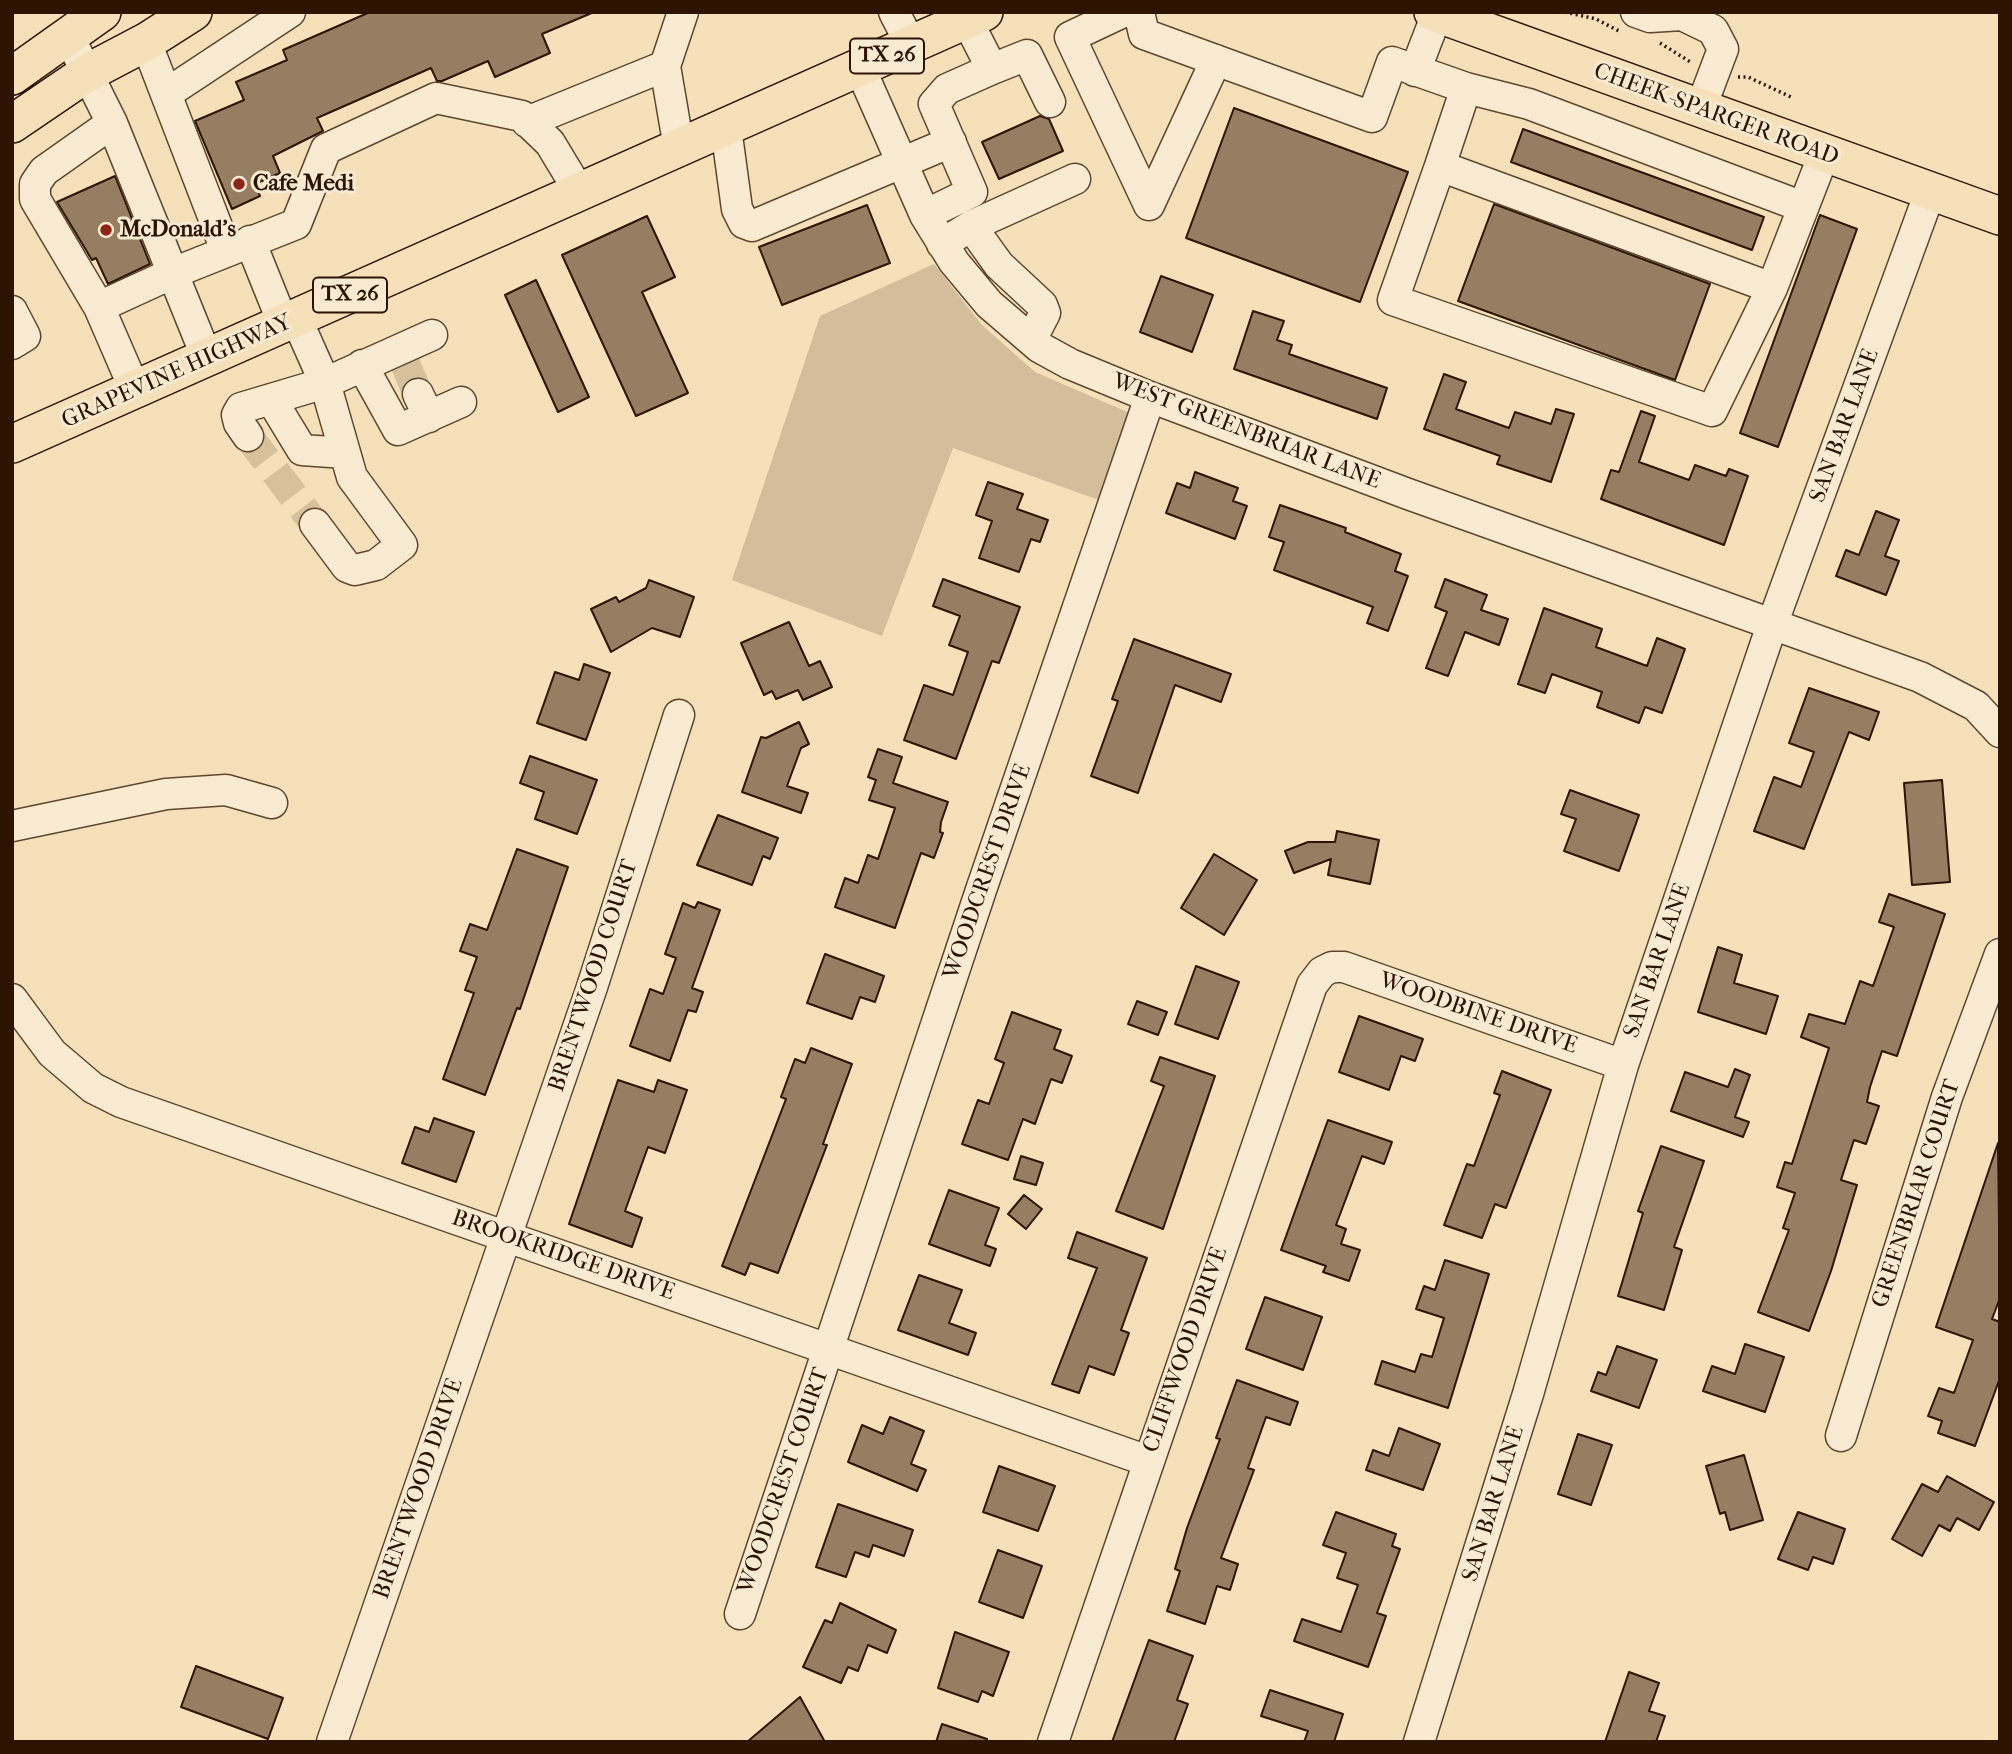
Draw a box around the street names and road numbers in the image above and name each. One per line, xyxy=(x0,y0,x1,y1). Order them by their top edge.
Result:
road number: TX 26 xyxy=(850,38,924,74)
street label: CHEEK-SPARGER ROAD xyxy=(1590,58,1842,172)
road number: TX 26 xyxy=(313,278,387,312)
street label: GRAPEVINE HIGHWAY xyxy=(58,309,296,435)
street label: SAN BAR LANE xyxy=(1804,345,1886,507)
street label: WEST GREENBRIAR LANE xyxy=(1108,368,1384,496)
street label: WOODCREST DRIVE xyxy=(938,761,1038,983)
street label: BRENTWOOD COURT xyxy=(543,857,645,1095)
street label: SAN BAR LANE xyxy=(1619,880,1697,1042)
street label: WOODBINE DRIVE xyxy=(1375,967,1581,1061)
street label: GREENBRIAR COURT xyxy=(1867,1076,1967,1312)
street label: BROOKRIDGE DRIVE xyxy=(448,1205,678,1307)
street label: CLIFFWOOD DRIVE xyxy=(1138,1244,1234,1456)
street label: WOODCREST COURT xyxy=(732,1364,836,1598)
street label: BRENTWOOD DRIVE xyxy=(368,1375,470,1603)
street label: SAN BAR LANE xyxy=(1457,1423,1531,1585)

